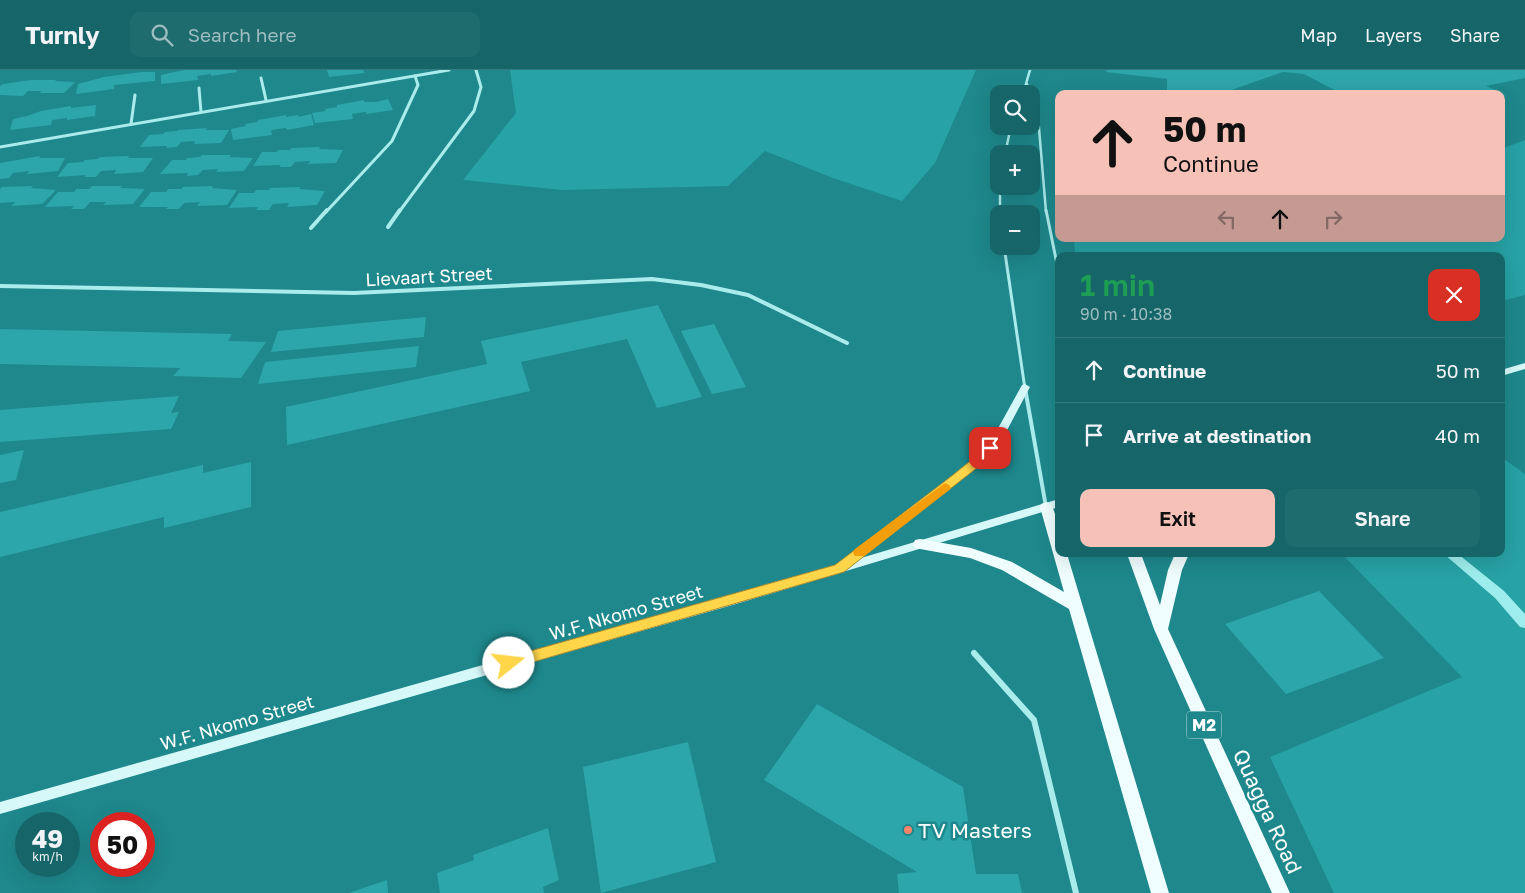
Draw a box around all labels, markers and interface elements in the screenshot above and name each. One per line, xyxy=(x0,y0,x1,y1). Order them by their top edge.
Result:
search box xyxy=(130,12,480,57)
text: Turnly xyxy=(25,20,100,49)
icon: search xyxy=(148,21,176,49)
text: Search here xyxy=(188,23,297,46)
text: Map xyxy=(1300,24,1337,46)
text: Layers xyxy=(1365,24,1422,46)
text: Share xyxy=(1450,24,1500,46)
map controls xyxy=(990,85,1040,255)
button: search xyxy=(990,85,1040,135)
text: 50 m xyxy=(1163,108,1246,150)
icon: ahead xyxy=(1080,110,1145,175)
button: + xyxy=(990,145,1040,195)
text: Continue xyxy=(1163,150,1259,177)
button: − xyxy=(990,205,1040,255)
icon: left xyxy=(1213,205,1241,233)
icon: ahead xyxy=(1266,205,1294,233)
icon: right xyxy=(1319,205,1347,233)
street label: Lievaart Street xyxy=(365,262,493,290)
text: 1 min xyxy=(1080,267,1155,303)
button: close xyxy=(1428,269,1480,321)
text: 90 m · 10:38 xyxy=(1080,304,1172,324)
icon: ahead xyxy=(1080,356,1108,384)
text: Continue xyxy=(1123,359,1206,382)
text: 50 m xyxy=(1436,359,1480,382)
icon: arrive xyxy=(1080,421,1108,449)
text: Arrive at destination xyxy=(1123,424,1311,447)
text: 40 m xyxy=(1435,424,1480,447)
pin xyxy=(969,427,1011,469)
icon: arrive xyxy=(976,434,1004,462)
button: Exit xyxy=(1080,489,1275,547)
button: Share xyxy=(1285,489,1480,547)
street label: W.F. Nkomo Street xyxy=(547,580,705,644)
position arrow xyxy=(482,636,534,688)
street label: W.F. Nkomo Street xyxy=(158,690,316,754)
road number: M2 xyxy=(1186,712,1222,738)
street label: Quagga Road xyxy=(1228,745,1308,877)
speed limit sign: 50 xyxy=(90,812,155,877)
place label: TV Masters xyxy=(918,817,1032,843)
text: 49 xyxy=(32,823,63,854)
marker: TV Masters xyxy=(902,824,914,836)
text: km/h xyxy=(32,849,63,864)

